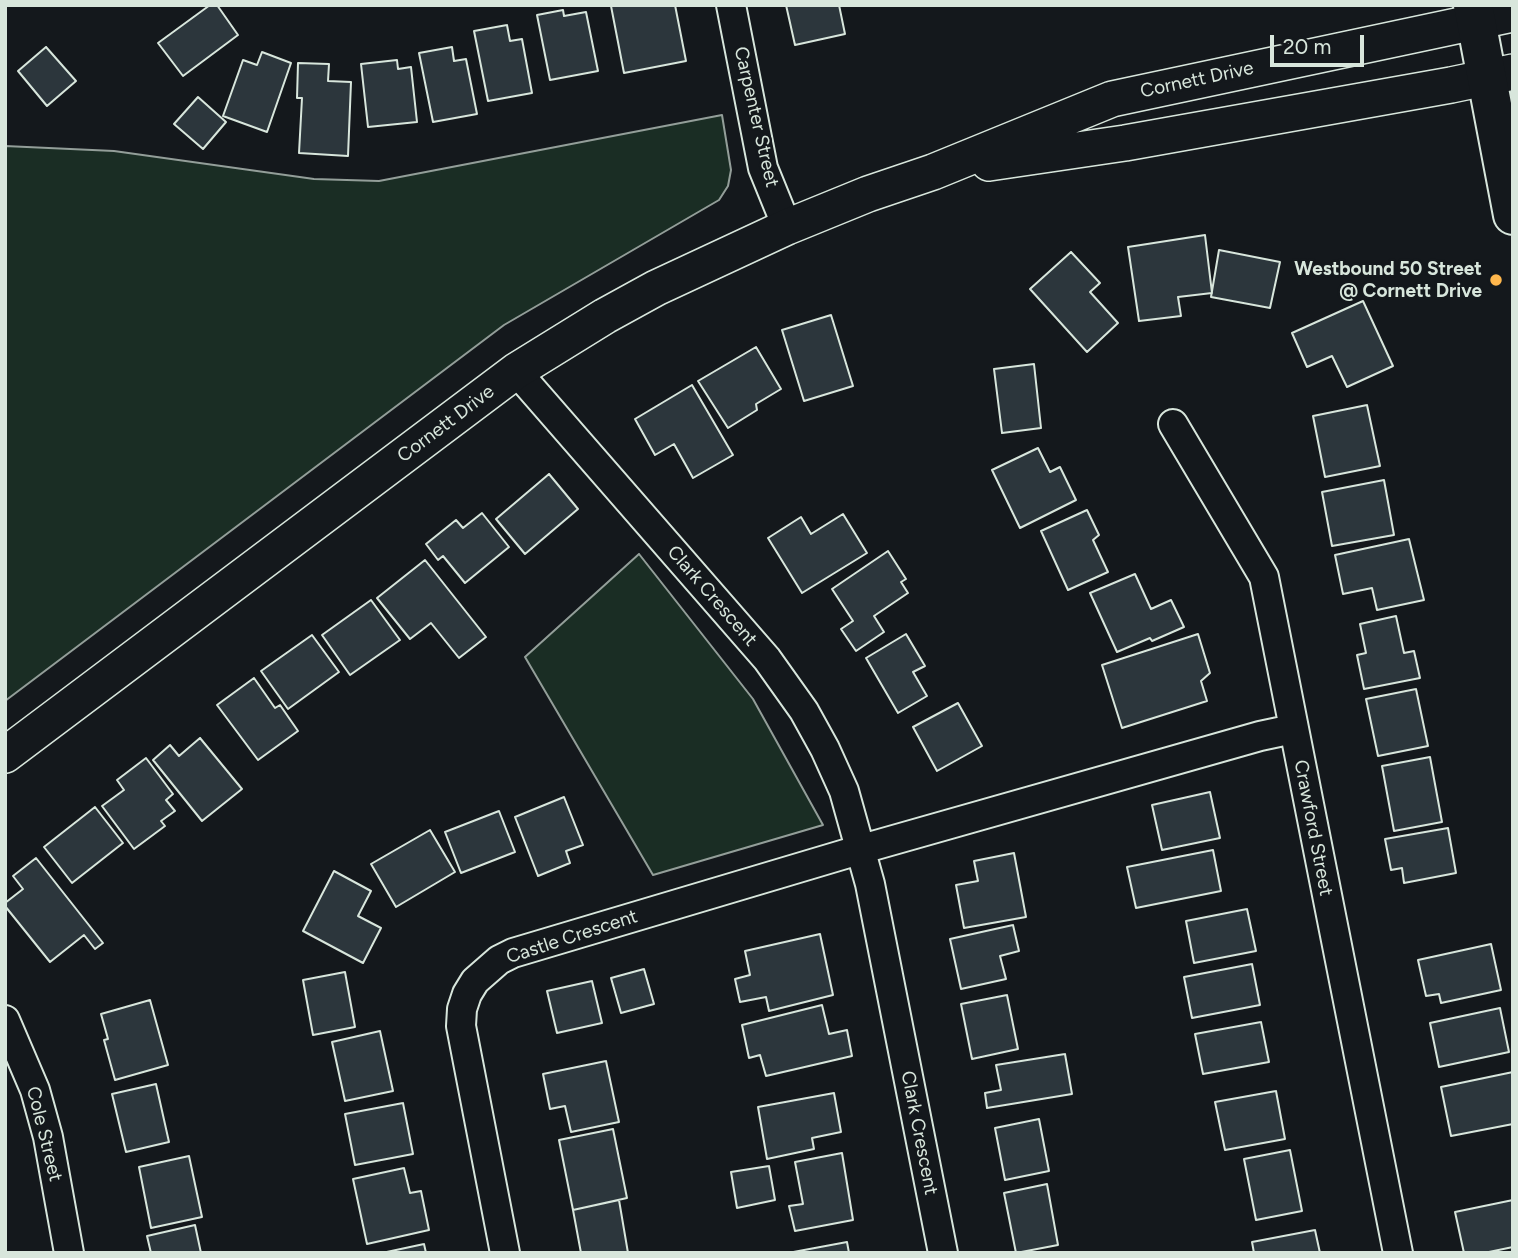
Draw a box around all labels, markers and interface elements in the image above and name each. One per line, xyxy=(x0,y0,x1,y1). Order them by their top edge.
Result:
scale bar xyxy=(1273,21,1368,65)
text: 20 m xyxy=(1283,34,1331,59)
street label: Carpenter Street xyxy=(729,44,783,190)
street label: Cornett Drive xyxy=(1138,57,1256,103)
place label: Westbound 50 Street @ Cornett Drive xyxy=(1294,258,1482,302)
marker: Westbound 50 Street @ Cornett Drive xyxy=(1488,272,1504,288)
street label: Cornett Drive xyxy=(393,380,499,468)
street label: Clark Crescent xyxy=(662,541,762,651)
street label: Crawford Street xyxy=(1289,758,1337,898)
street label: Castle Crescent xyxy=(504,905,640,969)
street label: Clark Crescent xyxy=(896,1069,942,1197)
street label: Cole Street xyxy=(21,1084,67,1184)

